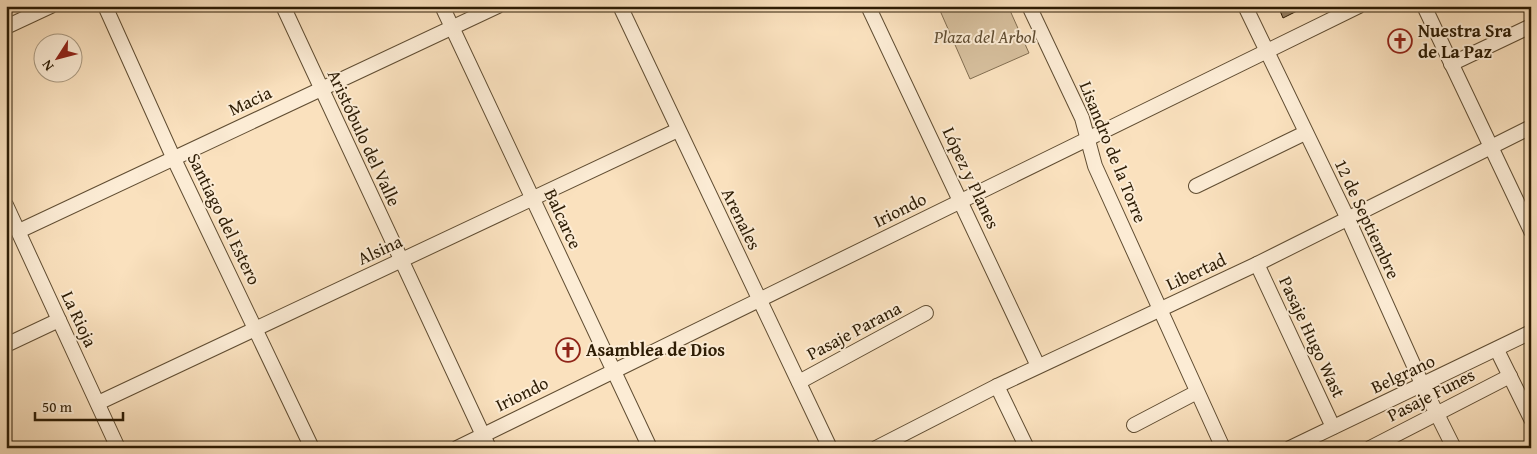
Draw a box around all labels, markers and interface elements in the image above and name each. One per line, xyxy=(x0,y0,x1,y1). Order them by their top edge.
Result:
place label: Nuestra Sra de La Paz xyxy=(1418,17,1513,65)
park label: Plaza del Arbol xyxy=(933,23,1036,50)
church icon: Nuestra Sra de La Paz xyxy=(1387,28,1413,54)
north arrow xyxy=(32,32,82,82)
text: N xyxy=(36,55,58,75)
street label: Aristóbulo del Valle xyxy=(321,65,408,211)
street label: Lisandro de la Torre xyxy=(1073,77,1154,227)
street label: Macia xyxy=(224,79,276,122)
street label: López y Planes xyxy=(936,122,1007,233)
street label: Santiago del Estero xyxy=(181,148,268,289)
street label: 12 de Septiembre xyxy=(1328,154,1407,283)
street label: Arenales xyxy=(715,183,768,254)
street label: Balcarce xyxy=(538,184,589,253)
street label: Iriondo xyxy=(869,185,931,234)
street label: Alsina xyxy=(353,227,407,272)
street label: Libertad xyxy=(1161,246,1231,297)
street label: Pasaje Hugo Wast xyxy=(1272,272,1353,403)
street label: La Rioja xyxy=(55,286,104,352)
street label: Pasaje Parana xyxy=(802,294,906,367)
place label: Asamblea de Dios xyxy=(586,336,725,363)
church icon: Asamblea de Dios xyxy=(555,337,581,363)
street label: Belgrano xyxy=(1366,347,1439,400)
street label: Pasaje Funes xyxy=(1382,361,1479,428)
street label: Iriondo xyxy=(491,369,553,418)
scale bar xyxy=(35,389,122,421)
text: 50 m xyxy=(42,396,73,417)

